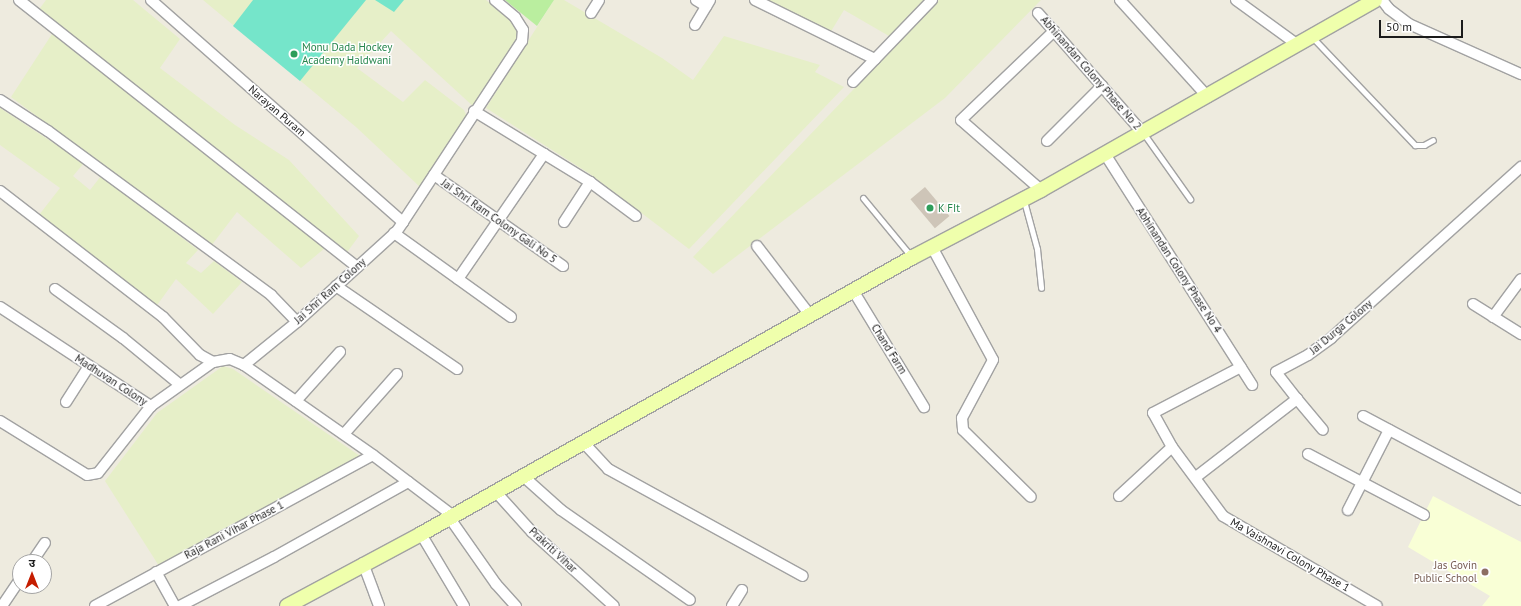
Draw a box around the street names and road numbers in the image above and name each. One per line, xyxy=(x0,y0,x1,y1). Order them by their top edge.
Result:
street label: Abhinandan Colony Phase No 2 xyxy=(1038,13,1144,133)
street label: Narayan Puram xyxy=(246,83,308,139)
street label: Jai Shri Ram Colony Gali No 5 xyxy=(439,176,559,266)
street label: Abhinandan Colony Phase No 4 xyxy=(1133,205,1225,335)
street label: Jai Shri Ram Colony xyxy=(291,255,369,327)
street label: Jai Durga Colony xyxy=(1307,297,1375,357)
street label: Chand Farm xyxy=(868,322,910,376)
street label: Madhuvan Colony xyxy=(72,352,150,408)
street label: Raja Rani Vihar Phase 1 xyxy=(182,498,286,562)
street label: Ma Vaishnavi Colony Phase 1 xyxy=(1228,515,1352,595)
street label: Prakriti Vihar xyxy=(526,524,580,576)

